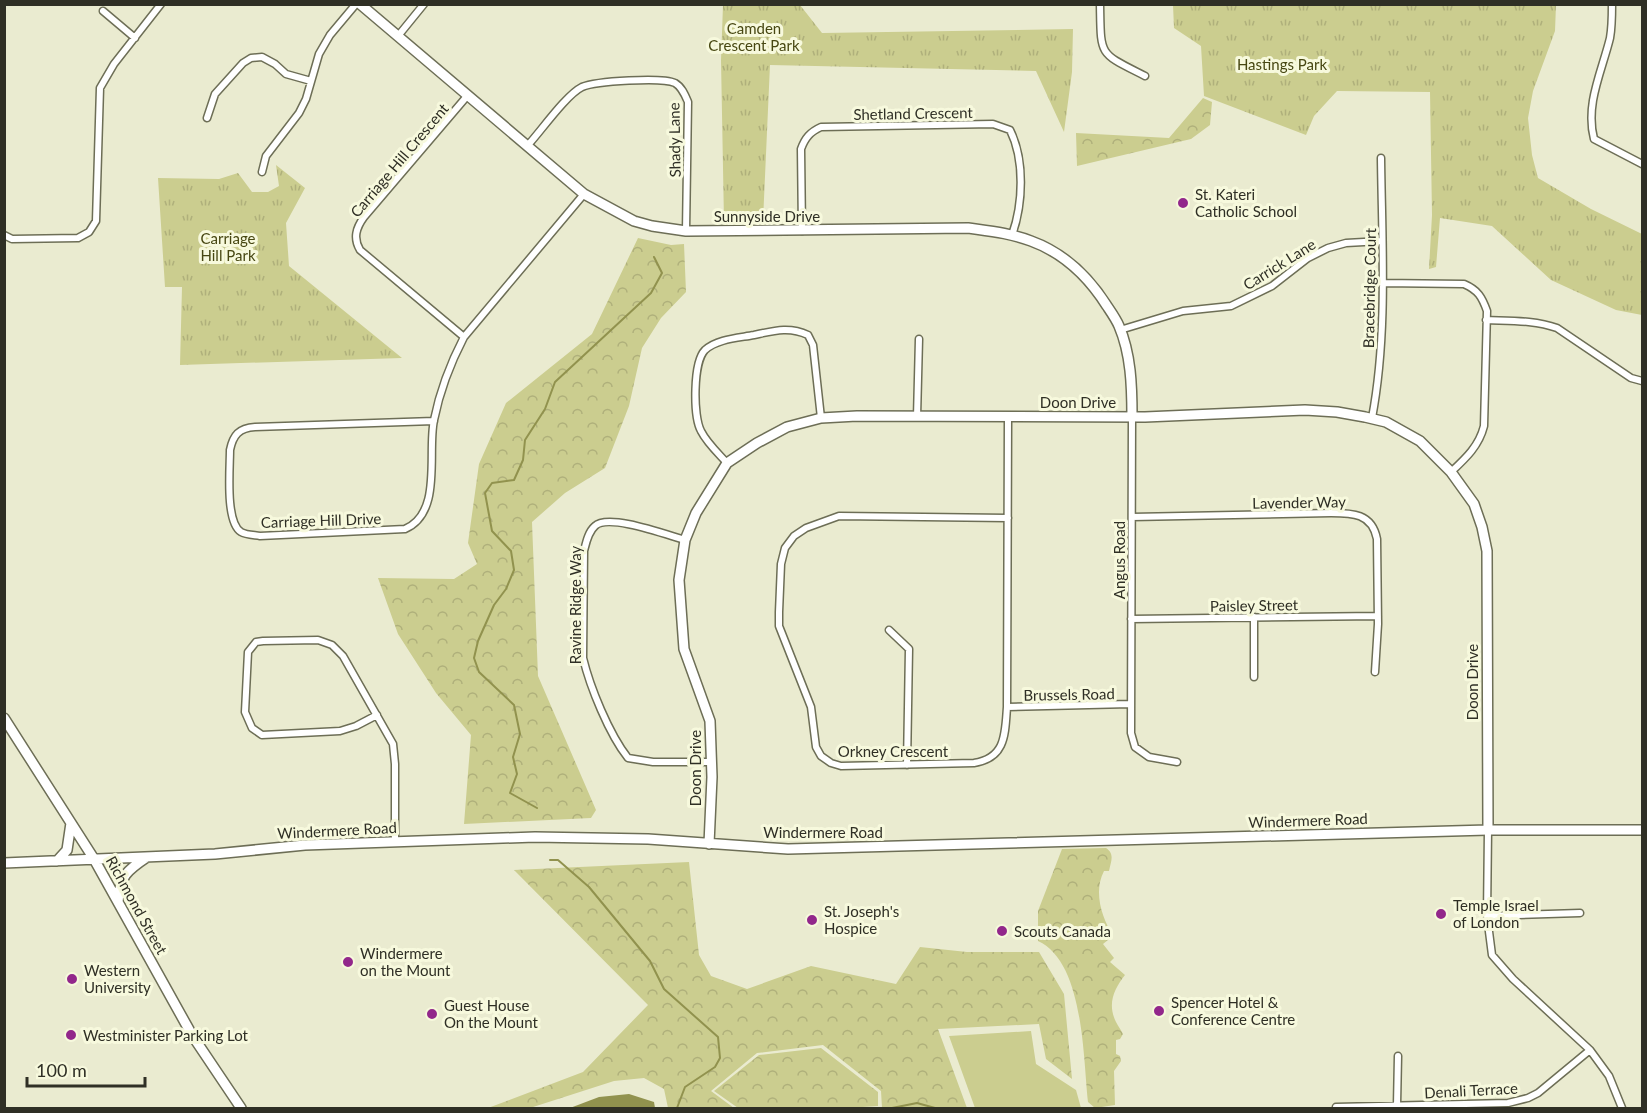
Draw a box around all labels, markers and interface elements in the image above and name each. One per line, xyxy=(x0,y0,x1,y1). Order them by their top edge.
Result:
park label: Camden Crescent Park xyxy=(708,19,800,54)
park label: Hastings Park xyxy=(1237,55,1327,73)
street label: Carriage Hill Crescent xyxy=(346,99,452,221)
street label: Shady Lane xyxy=(664,102,684,178)
street label: Shetland Crescent xyxy=(853,103,973,123)
place label: St. Kateri Catholic School xyxy=(1195,185,1297,220)
marker: St. Kateri Catholic School xyxy=(1176,196,1190,210)
street label: Sunnyside Drive xyxy=(714,207,820,225)
street label: Bracebridge Court xyxy=(1359,227,1379,348)
park label: Carriage Hill Park xyxy=(200,229,256,264)
street label: Carrick Lane xyxy=(1239,235,1319,293)
street label: Doon Drive xyxy=(1040,393,1116,411)
street label: Lavender Way xyxy=(1252,492,1346,512)
street label: Carriage Hill Drive xyxy=(260,509,382,531)
street label: Angus Road xyxy=(1110,521,1128,599)
street label: Ravine Ridge Way xyxy=(566,546,584,664)
street label: Paisley Street xyxy=(1210,595,1299,615)
street label: Doon Drive xyxy=(1463,644,1481,720)
street label: Brussels Road xyxy=(1023,684,1115,704)
street label: Doon Drive xyxy=(686,730,704,806)
street label: Orkney Crescent xyxy=(838,742,949,760)
street label: Windermere Road xyxy=(1248,809,1368,831)
street label: Windermere Road xyxy=(277,818,397,842)
street label: Windermere Road xyxy=(763,823,883,841)
street label: Richmond Street xyxy=(103,853,172,958)
place label: Temple Israel of London xyxy=(1453,896,1539,931)
place label: St. Joseph's Hospice xyxy=(824,902,899,937)
marker: Temple Israel of London xyxy=(1434,907,1448,921)
marker: St. Joseph's Hospice xyxy=(805,913,819,927)
place label: Scouts Canada xyxy=(1014,922,1111,940)
marker: Scouts Canada xyxy=(995,924,1009,938)
place label: Windermere on the Mount xyxy=(360,944,451,979)
marker: Windermere on the Mount xyxy=(341,955,355,969)
place label: Western University xyxy=(84,961,151,996)
marker: Western University xyxy=(65,972,79,986)
place label: Spencer Hotel & Conference Centre xyxy=(1171,993,1295,1028)
place label: Guest House On the Mount xyxy=(444,996,538,1031)
marker: Spencer Hotel & Conference Centre xyxy=(1152,1004,1166,1018)
marker: Guest House On the Mount xyxy=(425,1007,439,1021)
place label: Westminister Parking Lot xyxy=(83,1026,249,1044)
marker: Westminister Parking Lot xyxy=(64,1028,78,1042)
scale bar xyxy=(27,1050,146,1088)
text: 100 m xyxy=(36,1059,87,1081)
street label: Denali Terrace xyxy=(1424,1079,1518,1101)

